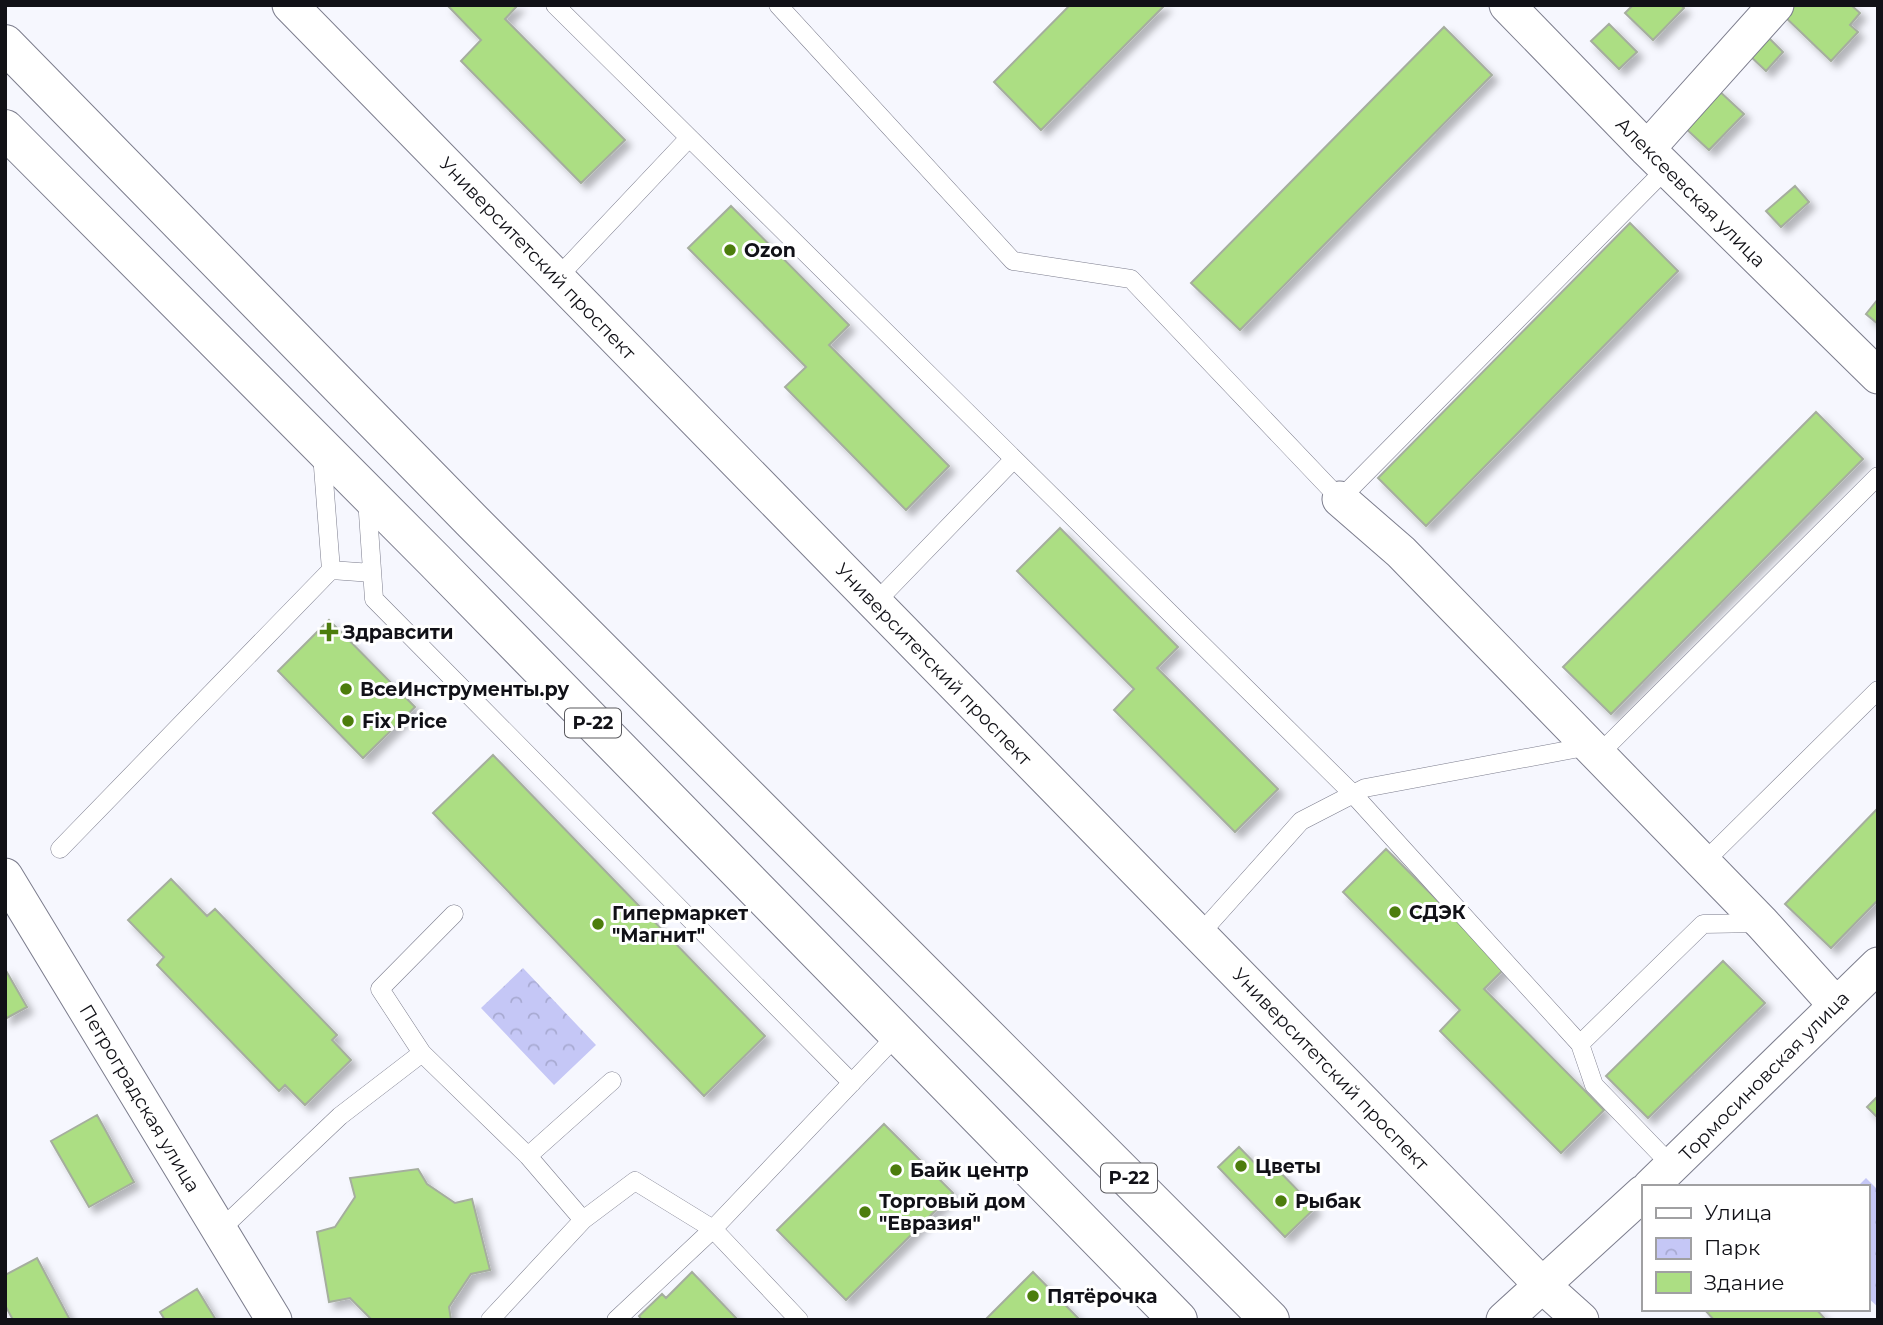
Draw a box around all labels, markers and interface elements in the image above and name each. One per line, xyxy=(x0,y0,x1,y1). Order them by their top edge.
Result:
street label: Алексеевская улица xyxy=(1611,113,1770,272)
street label: Университетский проспект xyxy=(435,152,641,364)
place label: Ozon xyxy=(744,239,796,262)
marker: Ozon xyxy=(722,242,738,258)
street label: Университетский проспект xyxy=(831,558,1037,770)
place label: Здравсити xyxy=(342,621,453,644)
marker: Здравсити xyxy=(321,624,337,640)
place label: ВсеИнструменты.ру xyxy=(360,678,569,701)
marker: ВсеИнструменты.ру xyxy=(338,681,354,697)
road number: Р-22 xyxy=(565,708,621,738)
place label: Fix Price xyxy=(362,710,447,733)
marker: Fix Price xyxy=(340,713,356,729)
place label: СДЭК xyxy=(1409,901,1466,924)
place label: Гипермаркет "Магнит" xyxy=(612,902,749,947)
marker: СДЭК xyxy=(1387,904,1403,920)
marker: Гипермаркет "Магнит" xyxy=(590,916,606,932)
street label: Университетский проспект xyxy=(1228,963,1434,1175)
street label: Тормосиновская улица xyxy=(1675,987,1854,1166)
street label: Петроградская улица xyxy=(74,1000,205,1196)
place label: Цветы xyxy=(1255,1155,1321,1178)
marker: Цветы xyxy=(1233,1158,1249,1174)
place label: Байк центр xyxy=(910,1159,1029,1182)
marker: Байк центр xyxy=(888,1162,904,1178)
road number: Р-22 xyxy=(1101,1163,1157,1192)
legend xyxy=(1642,1185,1869,1311)
place label: Торговый дом "Евразия" xyxy=(879,1190,1026,1235)
place label: Рыбак xyxy=(1295,1190,1362,1213)
marker: Рыбак xyxy=(1273,1193,1289,1209)
text: Улица xyxy=(1704,1200,1772,1225)
marker: Торговый дом "Евразия" xyxy=(857,1204,873,1220)
text: Парк xyxy=(1704,1235,1760,1260)
text: Здание xyxy=(1704,1270,1785,1295)
place label: Пятёрочка xyxy=(1047,1285,1157,1308)
marker: Пятёрочка xyxy=(1025,1288,1041,1304)

